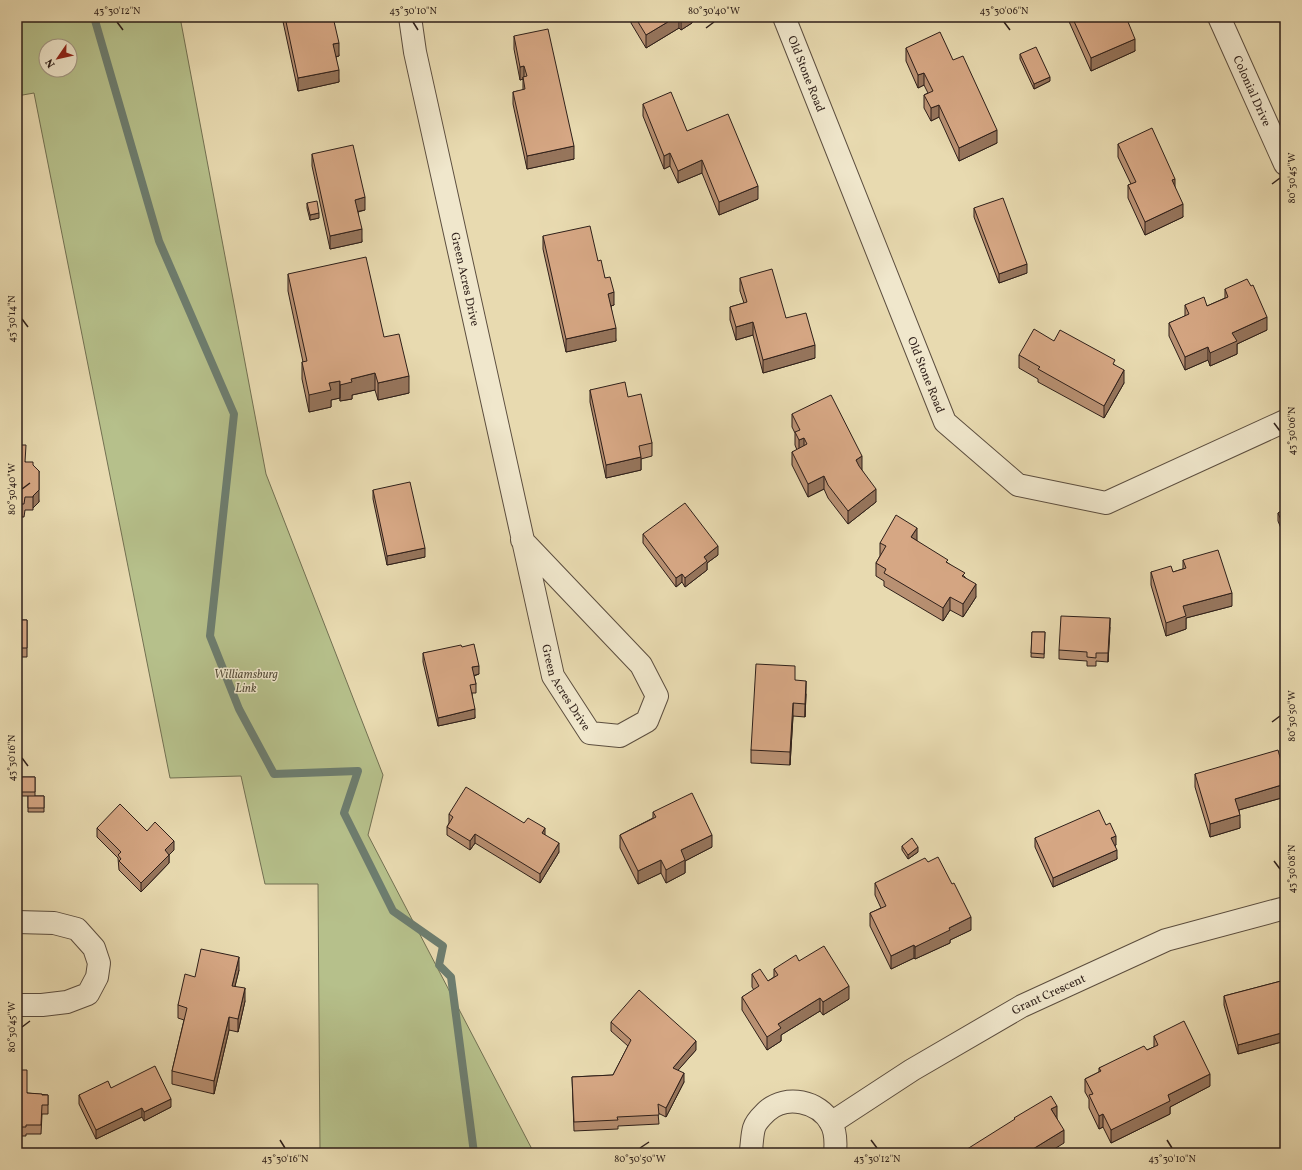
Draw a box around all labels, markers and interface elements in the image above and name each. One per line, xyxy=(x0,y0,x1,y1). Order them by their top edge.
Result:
text: 43°30'12"N xyxy=(93,4,141,18)
text: 43°30'10"N xyxy=(389,4,437,18)
text: 80°30'40"W xyxy=(688,4,740,18)
text: 43°30'06"N xyxy=(979,4,1029,18)
street label: Old Stone Road xyxy=(783,33,828,115)
north arrow xyxy=(38,38,78,78)
street label: Colonial Drive xyxy=(1228,53,1274,130)
text: N xyxy=(42,55,59,70)
text: 80°30'45"W xyxy=(1285,153,1299,204)
street label: Green Acres Drive xyxy=(446,231,483,328)
text: 43°30'14"N xyxy=(5,295,19,343)
street label: Old Stone Road xyxy=(903,335,948,416)
text: 43°30'06"N xyxy=(1285,406,1299,456)
text: 80°30'40"W xyxy=(5,463,19,515)
street label: Green Acres Drive xyxy=(537,643,594,734)
park label: Williamsburg Link xyxy=(214,667,278,697)
text: 80°30'50"W xyxy=(1285,690,1299,742)
text: 43°30'16"N xyxy=(5,734,19,781)
text: 43°30'08"N xyxy=(1285,844,1299,893)
street label: Grant Crescent xyxy=(1009,971,1088,1019)
text: 80°30'45"W xyxy=(5,1002,19,1053)
text: 43°30'16"N xyxy=(262,1152,309,1166)
text: 80°30'50"W xyxy=(614,1152,666,1166)
text: 43°30'12"N xyxy=(853,1152,901,1166)
text: 43°30'10"N xyxy=(1148,1152,1196,1166)

